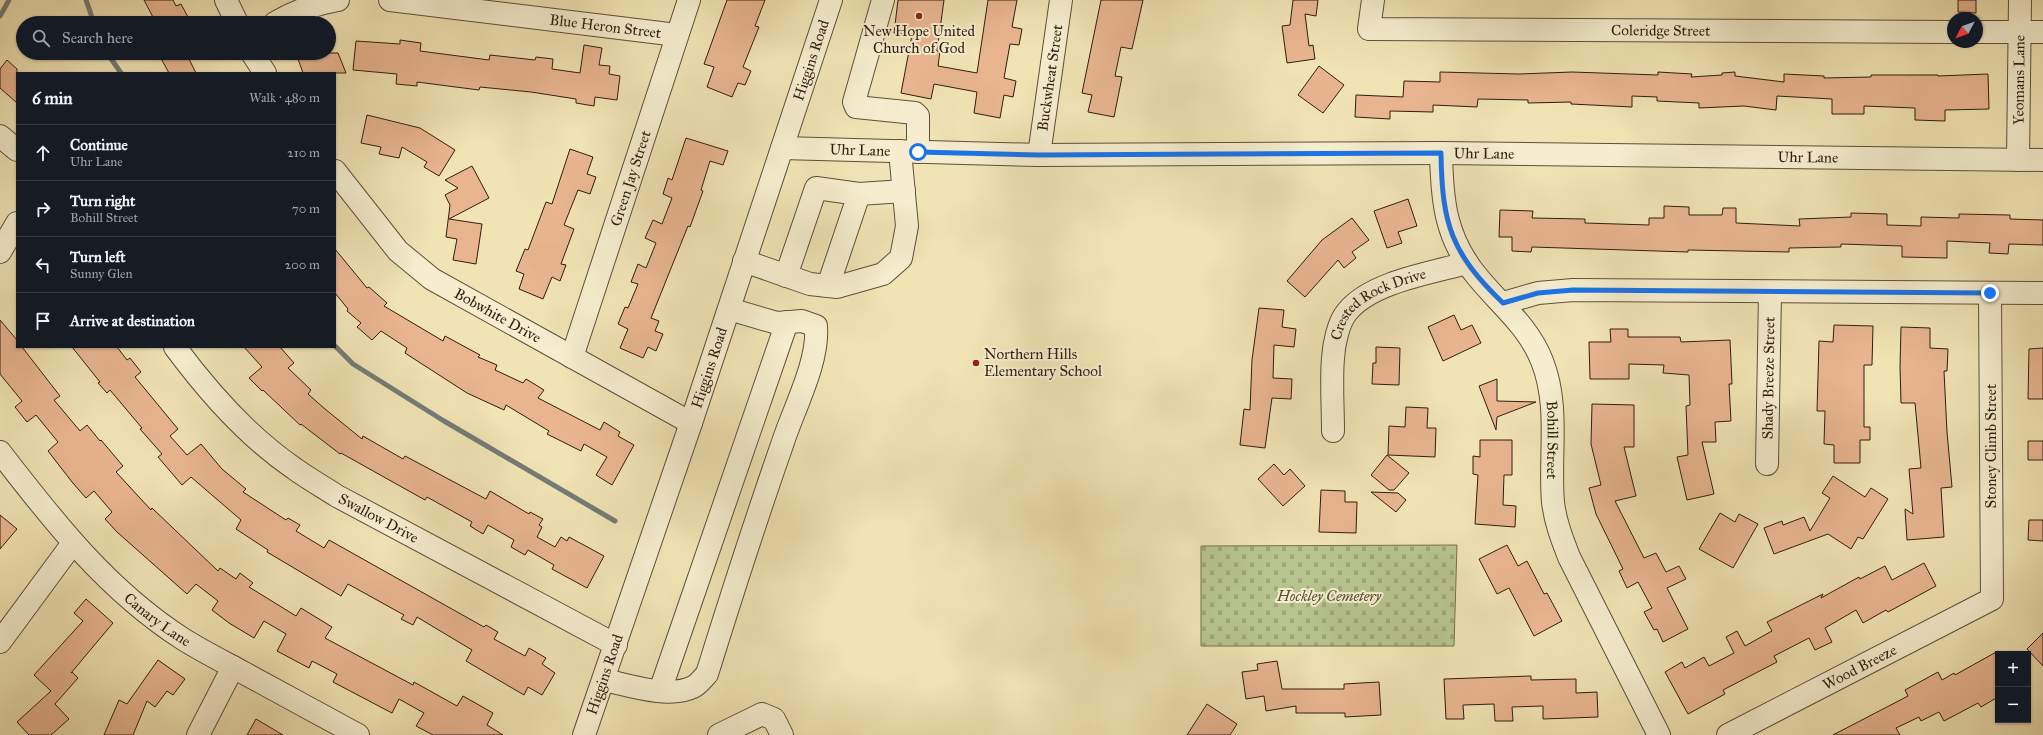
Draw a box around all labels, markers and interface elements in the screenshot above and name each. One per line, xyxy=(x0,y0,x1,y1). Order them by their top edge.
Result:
street label: Blue Heron Street xyxy=(549,11,663,42)
marker: New Hope United Church of God xyxy=(914,11,924,21)
north arrow xyxy=(1947,12,1983,48)
search box xyxy=(16,16,336,60)
street label: Higgins Road xyxy=(789,17,833,103)
street label: Coleridge Street xyxy=(1611,21,1711,40)
place label: New Hope United Church of God xyxy=(863,22,975,57)
street label: Buckwheat Street xyxy=(1033,23,1067,132)
icon: search xyxy=(30,27,52,49)
text: Search here xyxy=(62,29,133,47)
street label: Yeomans Lane xyxy=(2009,35,2029,125)
text: 6 min xyxy=(32,88,73,109)
text: Walk · 480 m xyxy=(249,90,320,106)
street label: Green Jay Street xyxy=(606,127,655,229)
text: Continue xyxy=(70,136,128,154)
street label: Uhr Lane xyxy=(829,140,891,160)
icon: ahead xyxy=(32,142,54,164)
route start xyxy=(909,143,927,161)
street label: Uhr Lane xyxy=(1453,144,1514,163)
text: 210 m xyxy=(287,145,320,161)
street label: Uhr Lane xyxy=(1777,148,1838,167)
text: Uhr Lane xyxy=(70,154,123,170)
text: Turn right xyxy=(70,192,135,210)
icon: right xyxy=(32,198,54,220)
text: 70 m xyxy=(292,201,320,217)
text: Bohill Street xyxy=(70,210,138,226)
text: Turn left xyxy=(70,248,126,266)
icon: left xyxy=(32,254,54,276)
text: 200 m xyxy=(285,257,320,273)
street label: Crested Rock Drive xyxy=(1327,265,1428,342)
text: Sunny Glen xyxy=(70,266,133,282)
street label: Bobwhite Drive xyxy=(451,284,544,347)
route end xyxy=(1981,284,1999,302)
icon: arrive xyxy=(32,310,54,332)
text: Arrive at destination xyxy=(70,312,195,330)
street label: Shady Breeze Street xyxy=(1758,316,1779,439)
street label: Higgins Road xyxy=(688,325,731,411)
place label: Northern Hills Elementary School xyxy=(984,345,1103,380)
marker: Northern Hills Elementary School xyxy=(971,358,981,368)
street label: Stoney Climb Street xyxy=(1982,383,2000,508)
street label: Bohill Street xyxy=(1542,400,1562,480)
street label: Swallow Drive xyxy=(335,490,422,547)
park label: Hockley Cemetery xyxy=(1276,587,1383,605)
street label: Canary Lane xyxy=(120,589,194,651)
street label: Higgins Road xyxy=(583,631,627,717)
street label: Wood Breeze xyxy=(1820,641,1900,694)
map controls xyxy=(1995,651,2031,723)
button: + xyxy=(1995,651,2031,687)
button: − xyxy=(1995,687,2031,723)

